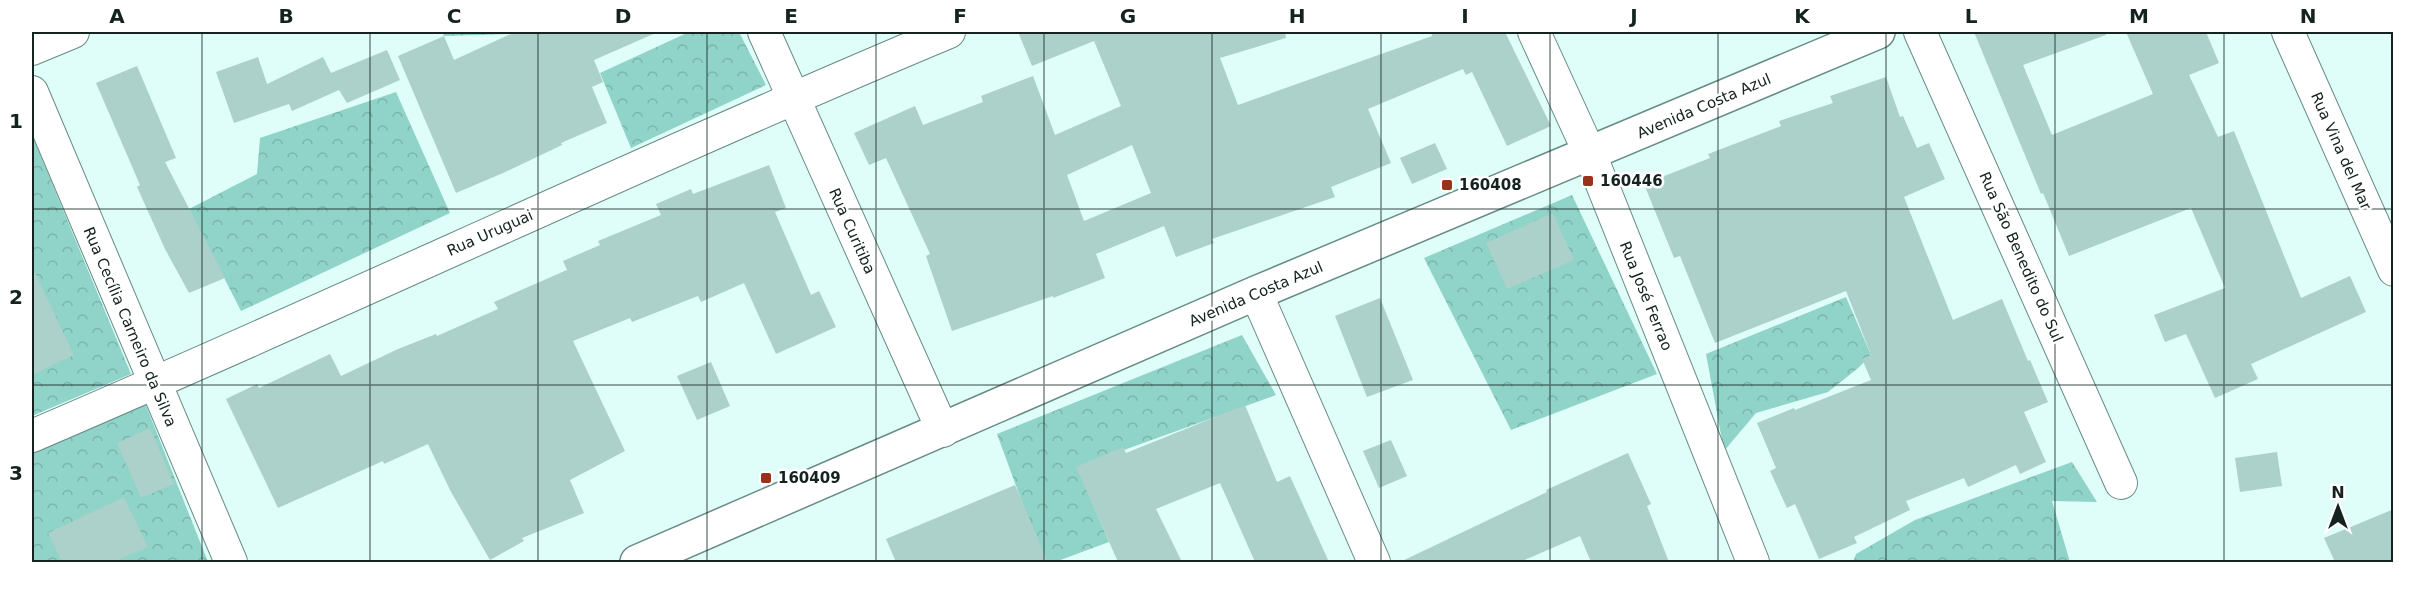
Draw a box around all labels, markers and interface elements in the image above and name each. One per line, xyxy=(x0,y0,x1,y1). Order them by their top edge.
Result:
text: A xyxy=(109,4,125,28)
text: B xyxy=(278,4,294,28)
text: C xyxy=(447,4,461,28)
text: D xyxy=(615,4,631,28)
text: E xyxy=(784,4,798,28)
text: F xyxy=(953,4,967,28)
text: G xyxy=(1120,4,1136,28)
text: H xyxy=(1289,4,1305,28)
text: I xyxy=(1461,4,1469,28)
text: J xyxy=(1628,4,1638,28)
text: K xyxy=(1794,4,1811,28)
text: L xyxy=(1965,4,1978,28)
text: M xyxy=(2129,4,2149,28)
text: N xyxy=(2300,4,2316,28)
street label: Avenida Costa Azul xyxy=(1634,70,1774,142)
street label: Rua Vina del Mar xyxy=(2307,89,2375,213)
text: 1 xyxy=(9,109,23,133)
street label: Rua São Benedito do Sul xyxy=(1975,169,2067,345)
place label: 160446 xyxy=(1600,172,1663,190)
marker: 160446 xyxy=(1581,174,1595,188)
place label: 160408 xyxy=(1459,176,1522,194)
marker: 160408 xyxy=(1440,178,1454,192)
street label: Rua Curitiba xyxy=(825,185,879,277)
street label: Rua Uruguai xyxy=(444,206,536,260)
street label: Rua Cecília Carneiro da Silva xyxy=(80,224,180,430)
street label: Rua José Ferrao xyxy=(1616,239,1676,353)
street label: Avenida Costa Azul xyxy=(1186,258,1326,330)
text: 2 xyxy=(9,285,23,309)
text: 3 xyxy=(9,461,23,485)
place label: 160409 xyxy=(778,469,841,487)
marker: 160409 xyxy=(759,471,773,485)
north arrow xyxy=(2308,477,2368,537)
text: N xyxy=(2331,483,2345,502)

